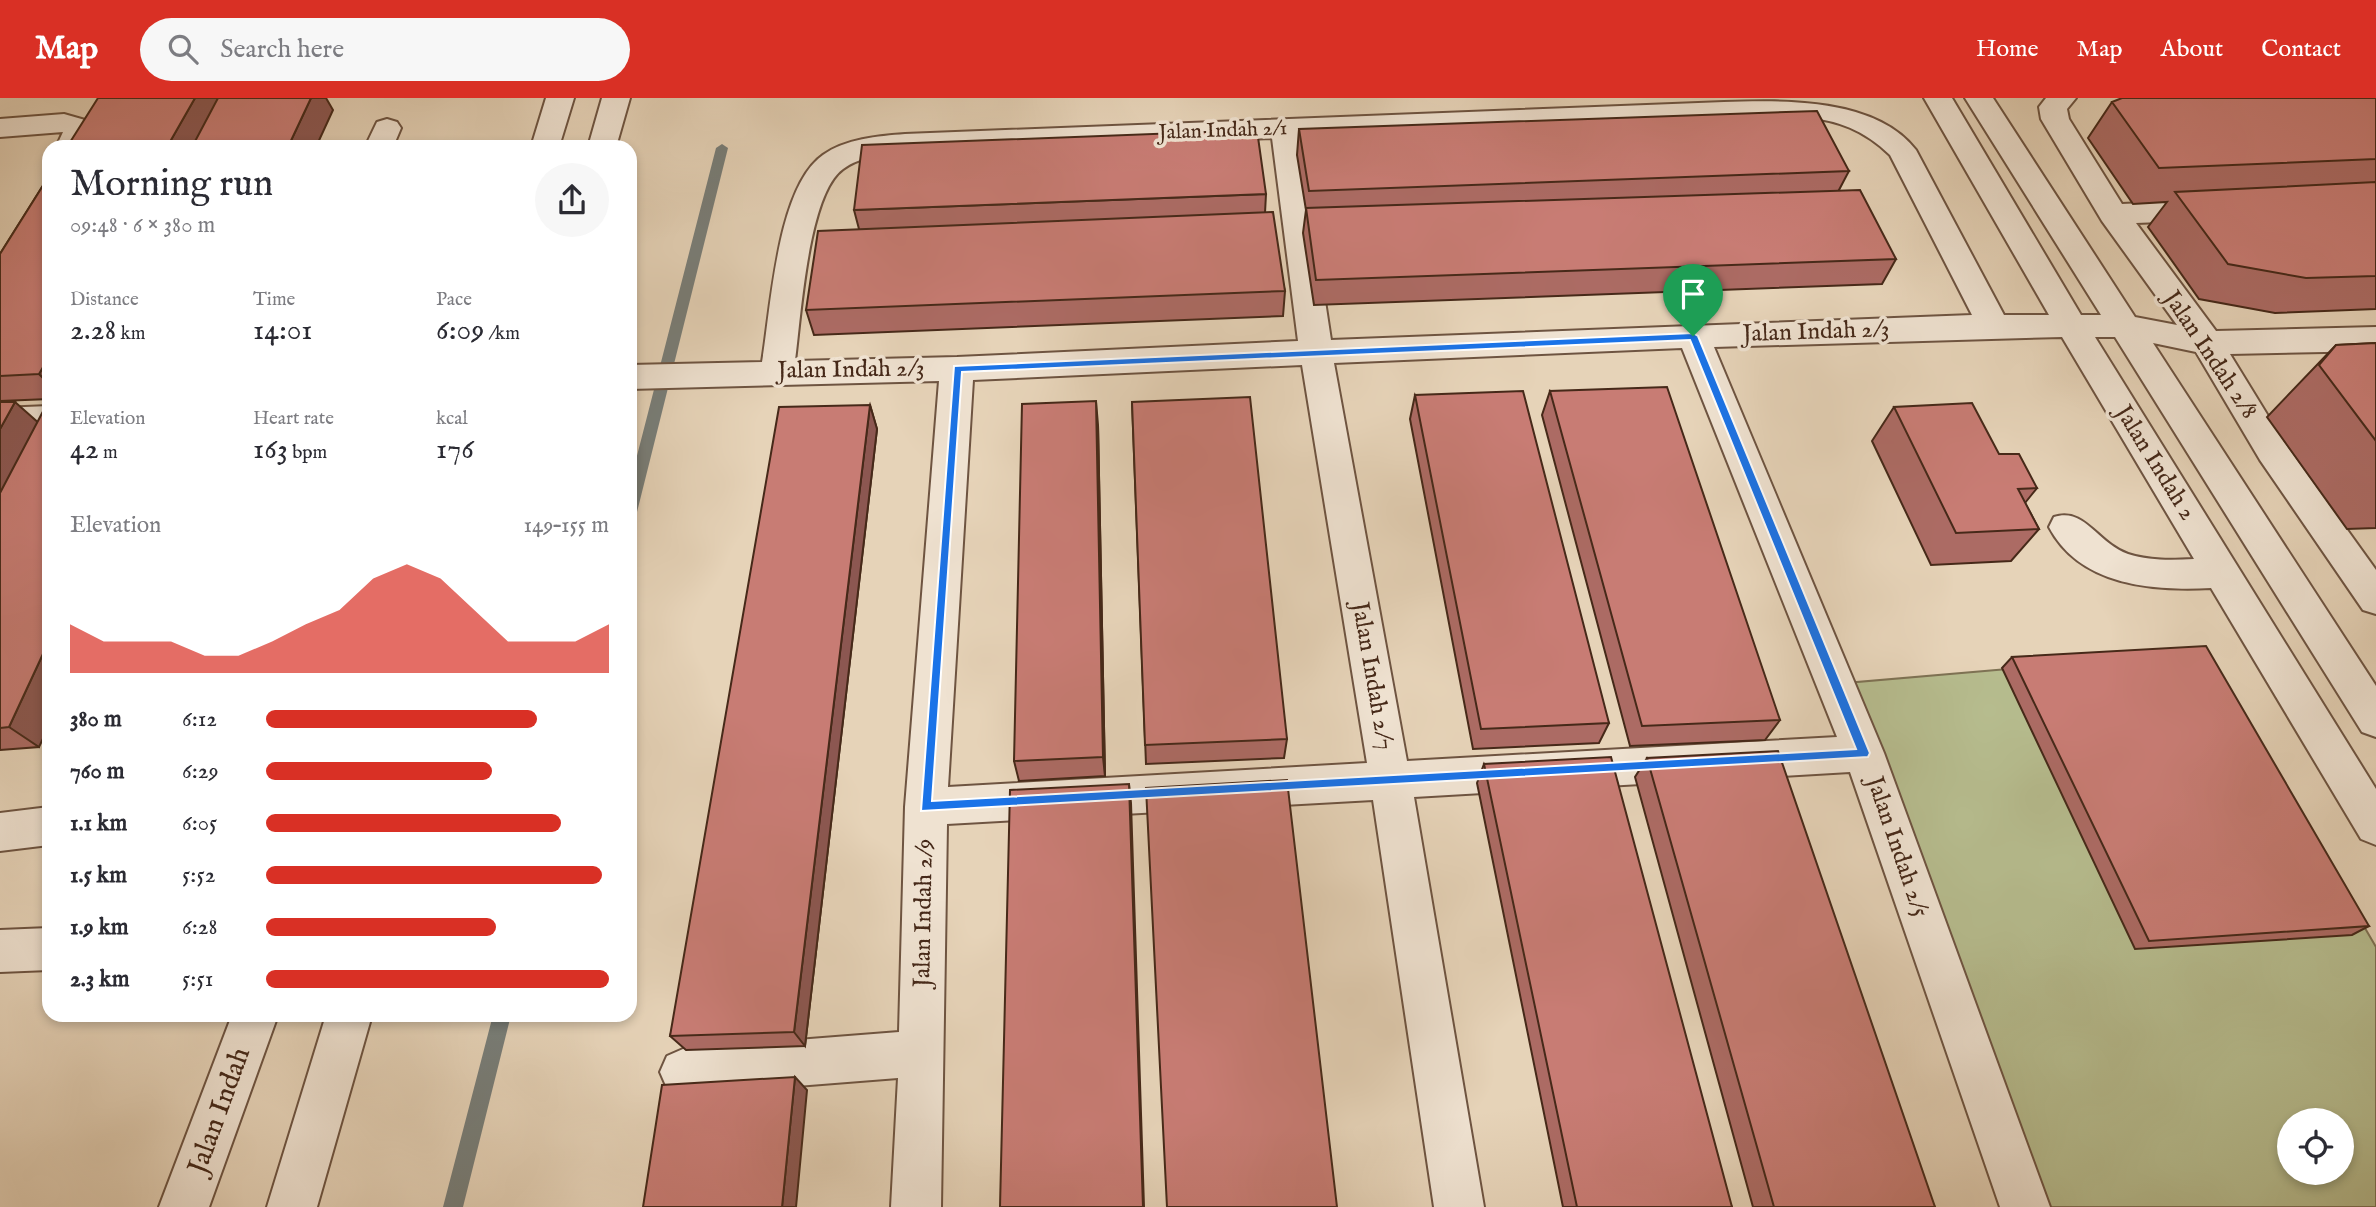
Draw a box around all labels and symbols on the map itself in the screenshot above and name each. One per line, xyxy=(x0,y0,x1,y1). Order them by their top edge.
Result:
street label: Jalan Indah 2/1 xyxy=(1156,115,1288,147)
pin xyxy=(1663,264,1723,336)
street label: Jalan Indah 2/8 xyxy=(2154,283,2264,425)
street label: Jalan Indah 2/3 xyxy=(1739,314,1890,350)
street label: Jalan Indah 2/3 xyxy=(774,353,925,387)
street label: Jalan Indah 2 xyxy=(2106,397,2203,526)
street label: Jalan Indah 2/7 xyxy=(1343,597,1400,752)
street label: Jalan Indah 2/5 xyxy=(1857,770,1936,922)
street label: Jalan Indah 2/9 xyxy=(907,838,941,991)
street label: Jalan Indah xyxy=(180,1043,259,1182)

